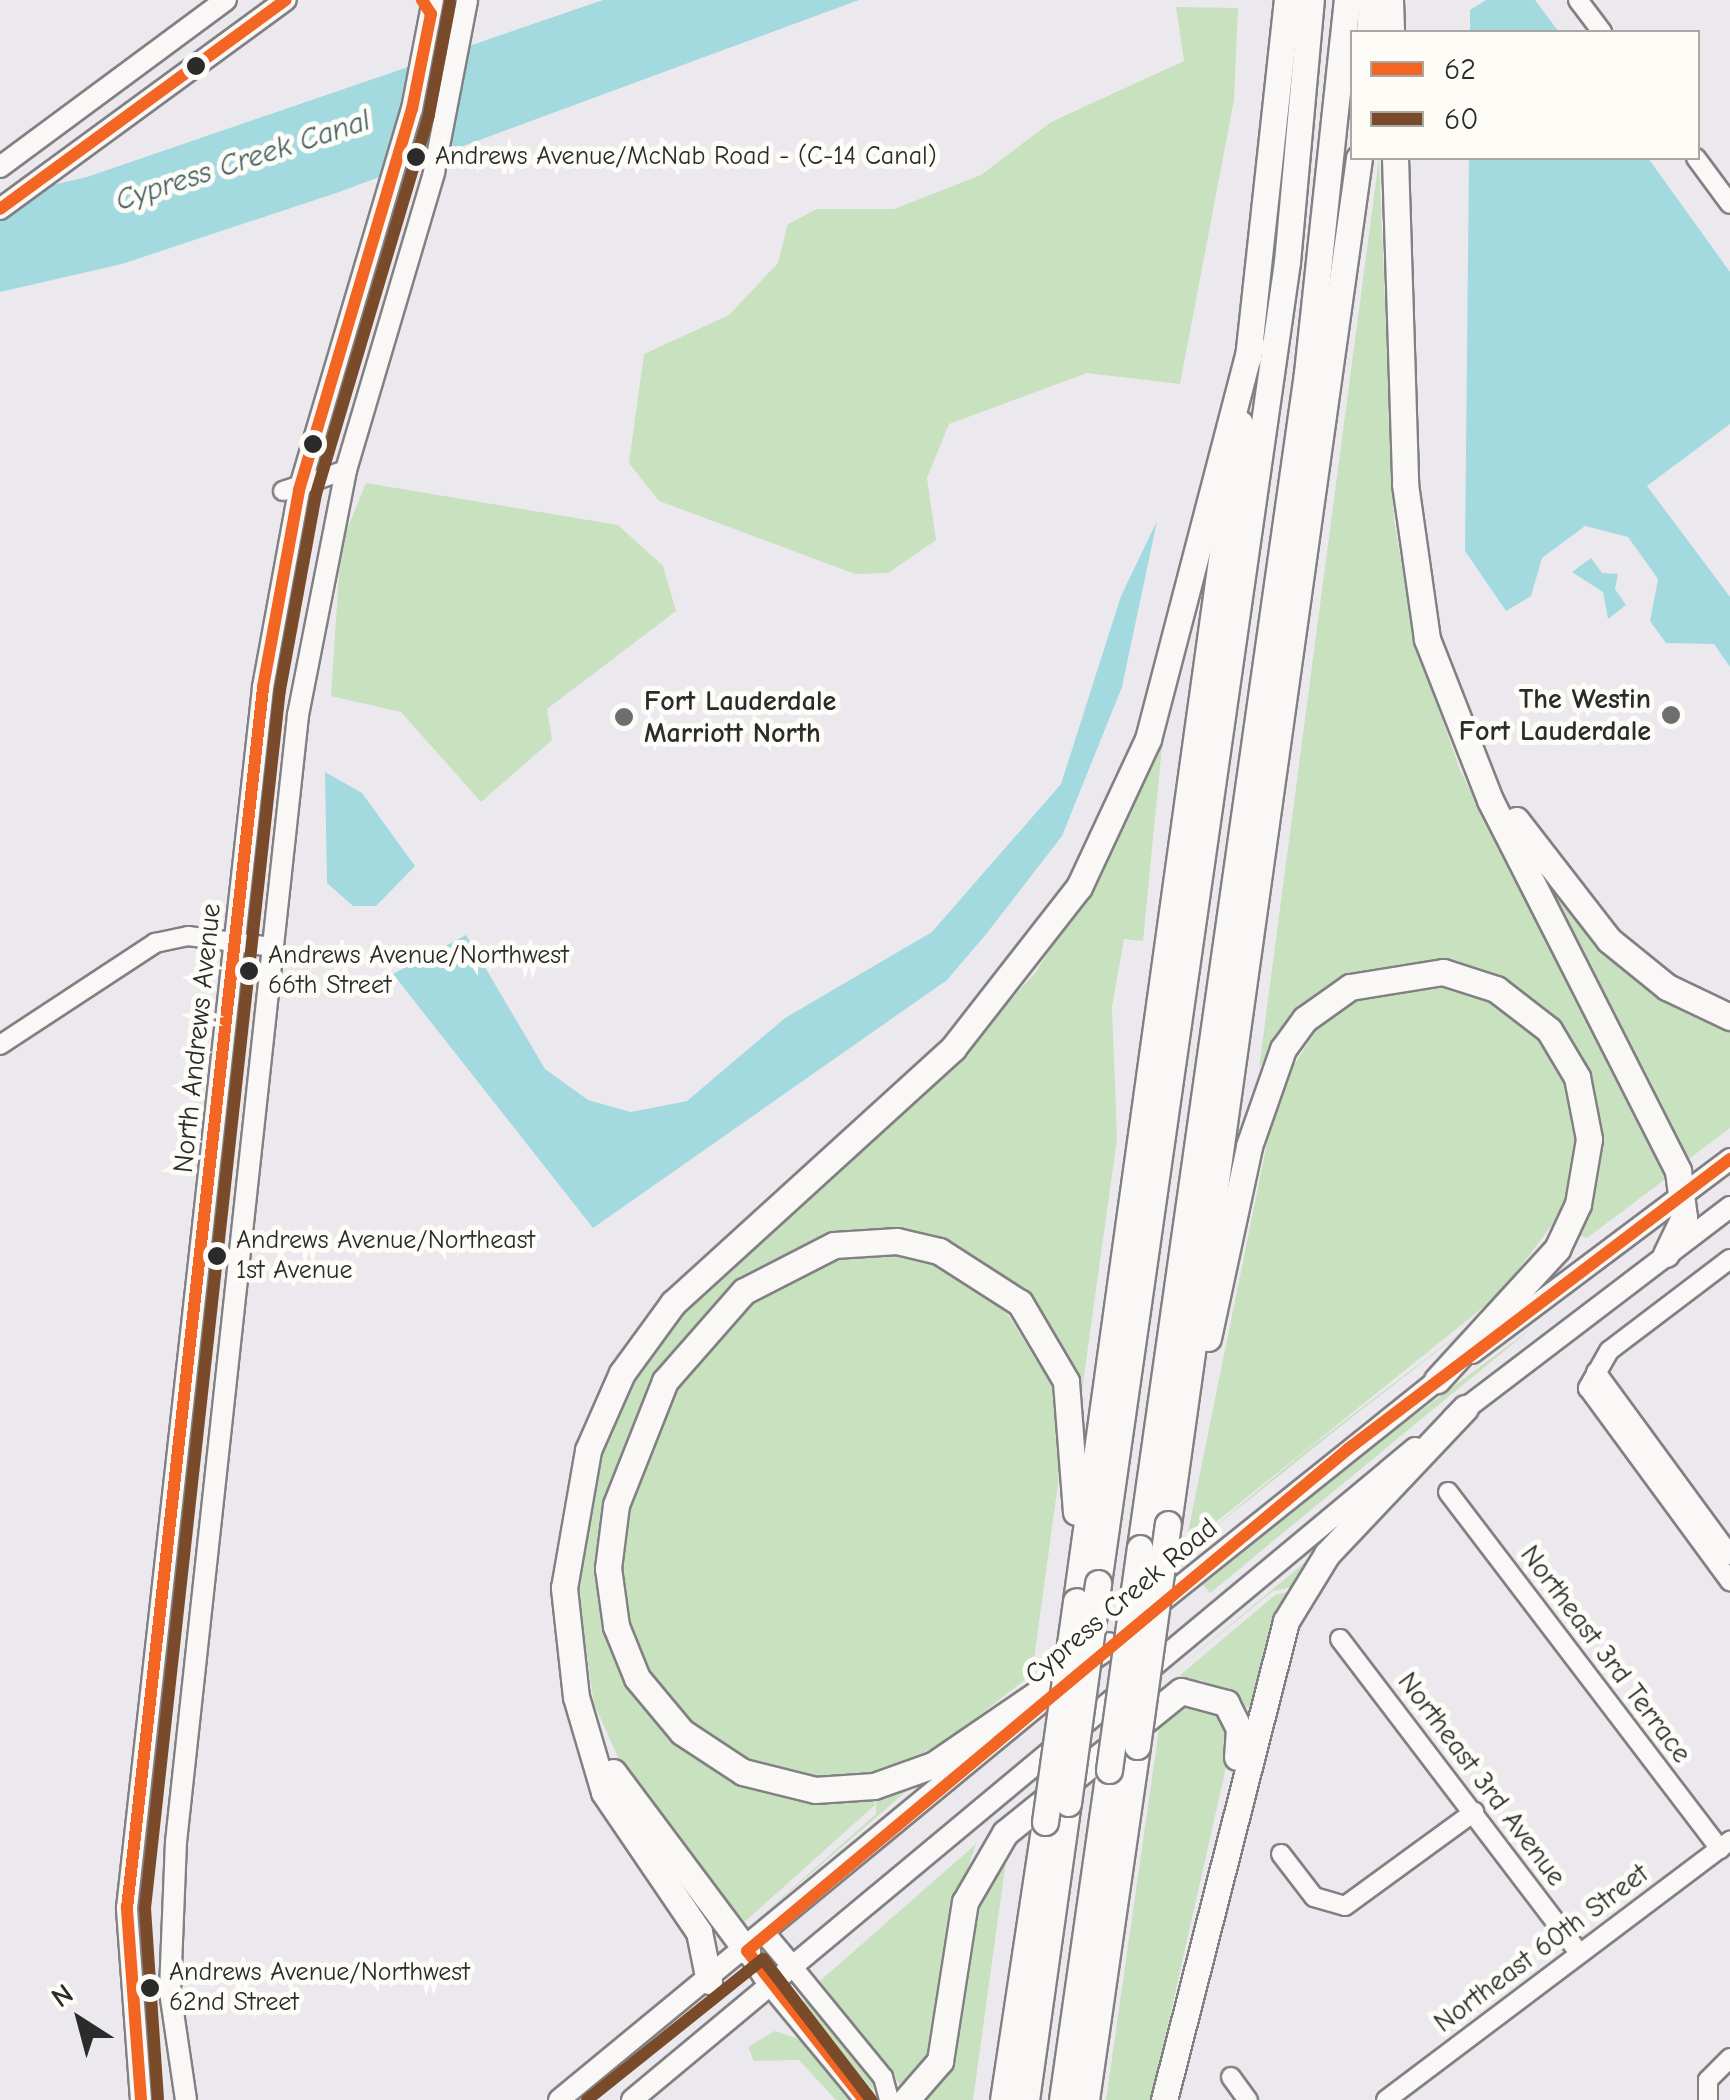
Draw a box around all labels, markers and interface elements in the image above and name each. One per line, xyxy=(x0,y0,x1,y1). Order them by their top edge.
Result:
legend xyxy=(1350,30,1700,160)
text: 62 xyxy=(1444,52,1476,87)
unlabelled marker xyxy=(186,56,206,76)
text: 60 xyxy=(1444,102,1479,137)
water label: Cypress Creek Canal xyxy=(111,103,375,219)
place label: Andrews Avenue/McNab Road - (C-14 Canal) xyxy=(435,141,937,173)
marker: Andrews Avenue/McNab Road - (C-14 Canal) xyxy=(406,147,426,167)
unlabelled marker xyxy=(303,434,323,454)
place label: The Westin Fort Lauderdale xyxy=(1459,682,1651,748)
place label: Fort Lauderdale Marriott North xyxy=(644,684,836,750)
marker: The Westin Fort Lauderdale xyxy=(1660,704,1682,726)
marker: Fort Lauderdale Marriott North xyxy=(613,706,635,728)
street label: North Andrews Avenue xyxy=(166,902,228,1174)
place label: Andrews Avenue/Northwest 66th Street xyxy=(268,940,569,1001)
marker: Andrews Avenue/Northwest 66th Street xyxy=(239,961,259,981)
place label: Andrews Avenue/Northeast 1st Avenue xyxy=(236,1225,535,1286)
marker: Andrews Avenue/Northeast 1st Avenue xyxy=(207,1246,227,1266)
street label: Cypress Creek Road xyxy=(1018,1511,1224,1691)
street label: Northeast 3rd Terrace xyxy=(1513,1539,1699,1769)
street label: Northeast 3rd Avenue xyxy=(1391,1666,1573,1892)
street label: Northeast 60th Street xyxy=(1427,1856,1655,2040)
place label: Andrews Avenue/Northwest 62nd Street xyxy=(169,1957,470,2019)
north arrow xyxy=(30,1970,130,2070)
text: N xyxy=(46,1977,79,2014)
marker: Andrews Avenue/Northwest 62nd Street xyxy=(140,1978,160,1998)

